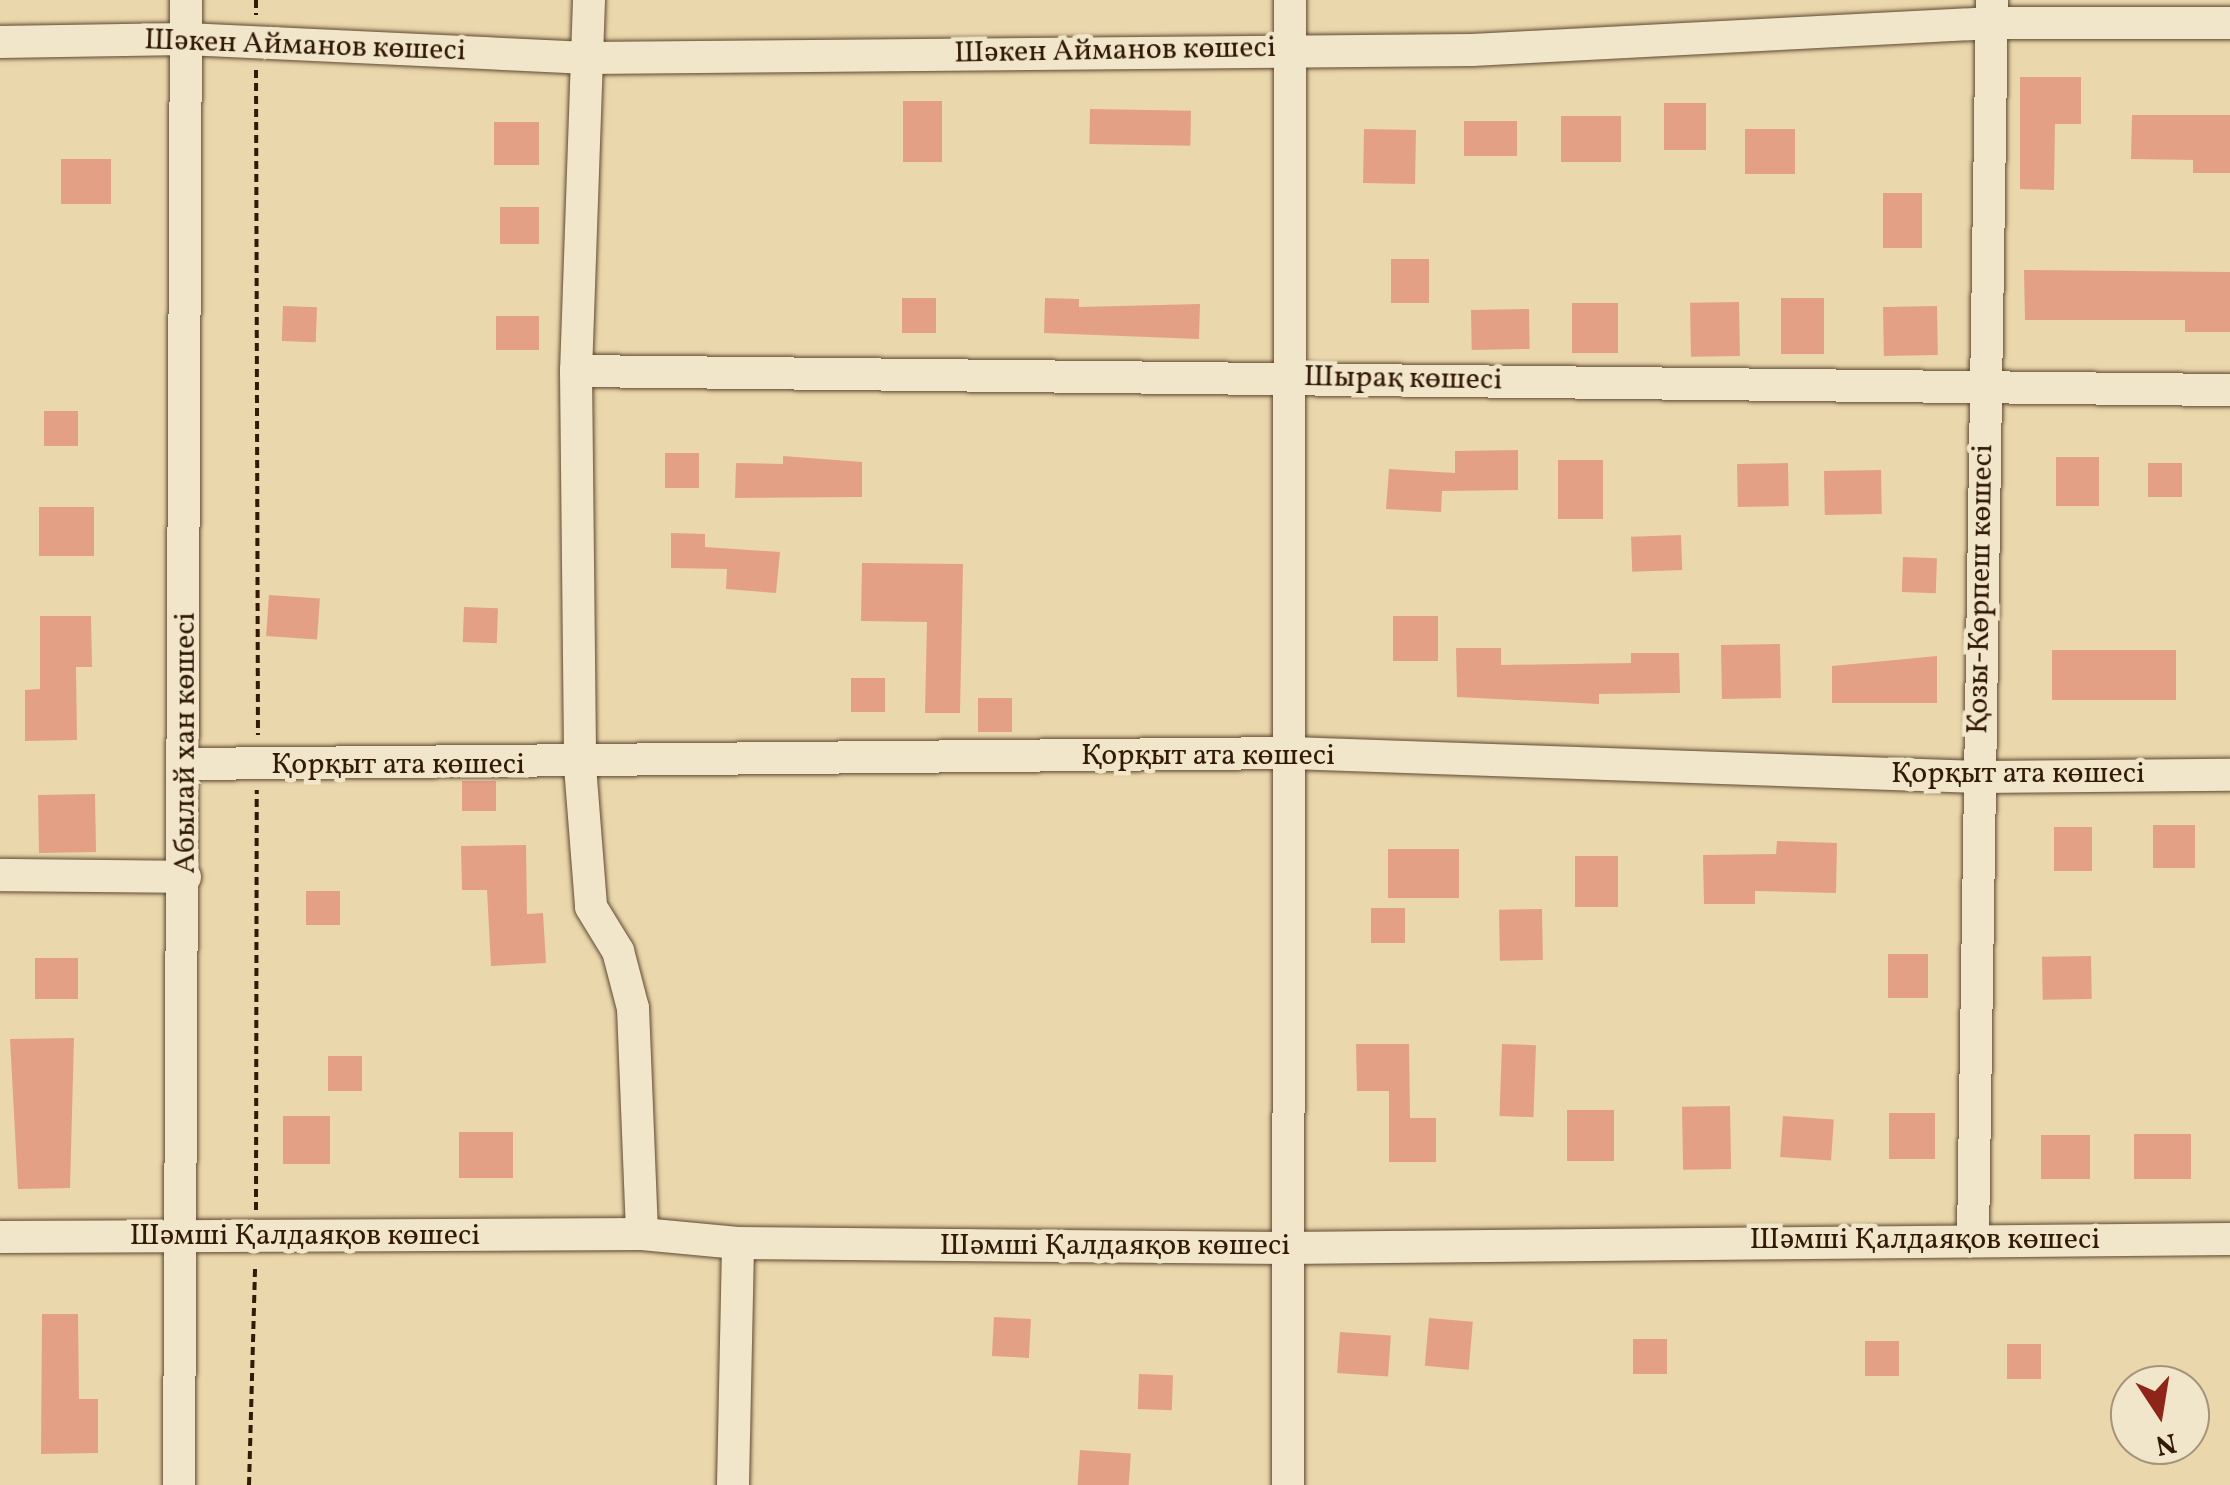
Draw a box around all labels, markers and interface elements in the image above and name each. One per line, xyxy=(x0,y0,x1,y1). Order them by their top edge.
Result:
street label: Шәкен Айманов көшесі xyxy=(143,22,467,70)
street label: Шәкен Айманов көшесі xyxy=(954,30,1276,72)
street label: Шырақ көшесі xyxy=(1303,359,1503,399)
street label: Қозы-Көрпеш көшесі xyxy=(1960,444,2002,734)
street label: Абылай хан көшесі xyxy=(168,612,204,874)
street label: Қорқыт ата көшесі xyxy=(1081,738,1335,774)
street label: Қорқыт ата көшесі xyxy=(271,747,525,783)
street label: Қорқыт ата көшесі xyxy=(1891,756,2145,792)
street label: Шәмші Қалдаяқов көшесі xyxy=(130,1218,480,1254)
street label: Шәмші Қалдаяқов көшесі xyxy=(1750,1222,2100,1258)
street label: Шәмші Қалдаяқов көшесі xyxy=(940,1228,1290,1264)
north arrow xyxy=(2110,1365,2210,1465)
text: N xyxy=(2152,1422,2180,1464)

